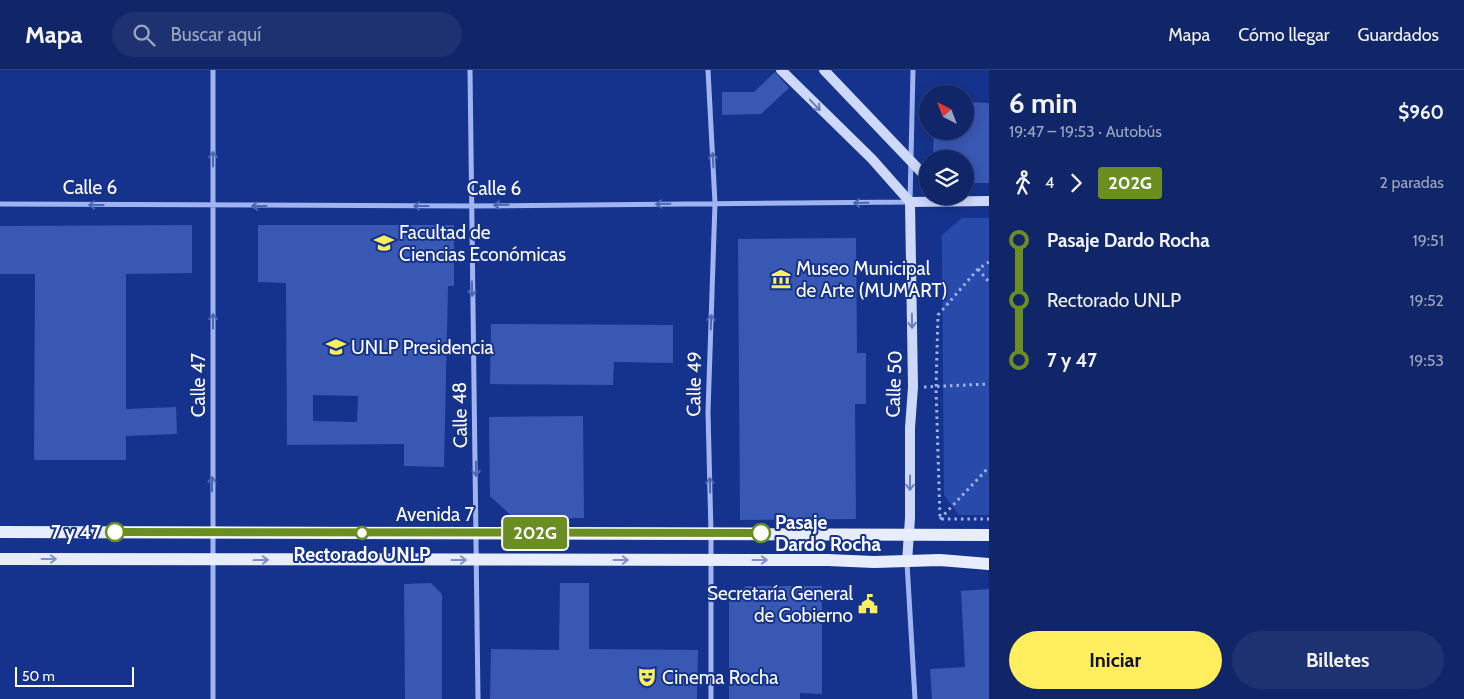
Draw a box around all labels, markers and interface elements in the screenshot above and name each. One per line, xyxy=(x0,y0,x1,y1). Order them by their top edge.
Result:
search box xyxy=(112,12,462,57)
text: Mapa xyxy=(25,20,82,49)
icon: search xyxy=(130,21,158,49)
text: Buscar aquí xyxy=(170,23,261,46)
text: Mapa xyxy=(1168,24,1210,46)
text: Cómo llegar xyxy=(1238,24,1330,46)
text: Guardados xyxy=(1358,24,1439,46)
north arrow xyxy=(919,85,974,140)
map controls xyxy=(919,85,974,205)
text: 6 min xyxy=(1009,86,1078,120)
one-way arrow xyxy=(809,99,822,111)
text: $960 xyxy=(1398,101,1444,124)
text: 19:47 – 19:53 · Autobús xyxy=(1009,122,1162,141)
button: layers xyxy=(919,150,974,205)
one-way arrow xyxy=(208,151,218,168)
one-way arrow xyxy=(708,152,717,168)
icon: walk xyxy=(1009,169,1037,197)
icon: forward xyxy=(1062,169,1090,197)
text: 202G xyxy=(1108,172,1152,194)
text: 4 xyxy=(1045,173,1054,192)
text: 2 paradas xyxy=(1380,173,1444,192)
street label: Calle 6 xyxy=(63,176,117,199)
street label: Calle 6 xyxy=(467,177,521,200)
one-way arrow xyxy=(853,198,870,208)
one-way arrow xyxy=(656,199,672,209)
one-way arrow xyxy=(89,200,105,210)
one-way arrow xyxy=(493,200,510,210)
one-way arrow xyxy=(251,201,268,211)
one-way arrow xyxy=(414,201,430,211)
place label: Facultad de Ciencias Económicas xyxy=(399,221,566,266)
text: Pasaje Dardo Rocha xyxy=(1047,229,1210,252)
text: 19:51 xyxy=(1412,231,1444,250)
school or university icon: Facultad de Ciencias Económicas xyxy=(373,232,395,254)
place label: Museo Municipal de Arte (MUMART) xyxy=(796,257,948,302)
museum icon: Museo Municipal de Arte (MUMART) xyxy=(770,268,792,290)
one-way arrow xyxy=(467,281,477,297)
text: Rectorado UNLP xyxy=(1047,289,1181,312)
text: 19:52 xyxy=(1409,291,1444,310)
one-way arrow xyxy=(907,312,917,328)
one-way arrow xyxy=(208,314,218,330)
one-way arrow xyxy=(706,314,716,330)
school or university icon: UNLP Presidencia xyxy=(325,336,347,358)
place label: UNLP Presidencia xyxy=(351,336,494,359)
text: 7 y 47 xyxy=(1047,349,1097,372)
street label: Calle 50 xyxy=(881,350,907,418)
street label: Calle 49 xyxy=(682,351,706,417)
text: 19:53 xyxy=(1409,351,1444,370)
street label: Calle 47 xyxy=(187,352,210,417)
street label: Calle 48 xyxy=(448,382,472,448)
one-way arrow xyxy=(471,461,481,477)
one-way arrow xyxy=(905,474,915,491)
one-way arrow xyxy=(207,476,217,492)
one-way arrow xyxy=(705,477,714,493)
street label: Avenida 7 xyxy=(396,503,474,526)
place label: Pasaje Dardo Rocha xyxy=(775,511,882,556)
line badge: 202G xyxy=(500,517,570,549)
place label: 7 y 47 xyxy=(51,521,101,544)
marker: 7 y 47 xyxy=(105,522,125,542)
text: 202G xyxy=(513,522,557,544)
marker: Pasaje Dardo Rocha xyxy=(751,523,771,543)
marker: Rectorado UNLP xyxy=(355,526,369,540)
place label: Rectorado UNLP xyxy=(294,543,430,566)
one-way arrow xyxy=(40,554,56,564)
one-way arrow xyxy=(253,555,269,565)
one-way arrow xyxy=(450,555,467,565)
one-way arrow xyxy=(613,555,629,565)
one-way arrow xyxy=(751,555,767,565)
place label: Secretaría General de Gobierno xyxy=(707,582,854,627)
public building icon: Secretaría General de Gobierno xyxy=(857,593,879,615)
button: Iniciar xyxy=(1009,631,1222,689)
button: Billetes xyxy=(1232,631,1444,689)
scale bar xyxy=(15,664,134,687)
theatre icon: Cinema Rocha xyxy=(636,666,658,688)
place label: Cinema Rocha xyxy=(662,666,778,689)
text: 50 m xyxy=(22,667,55,685)

